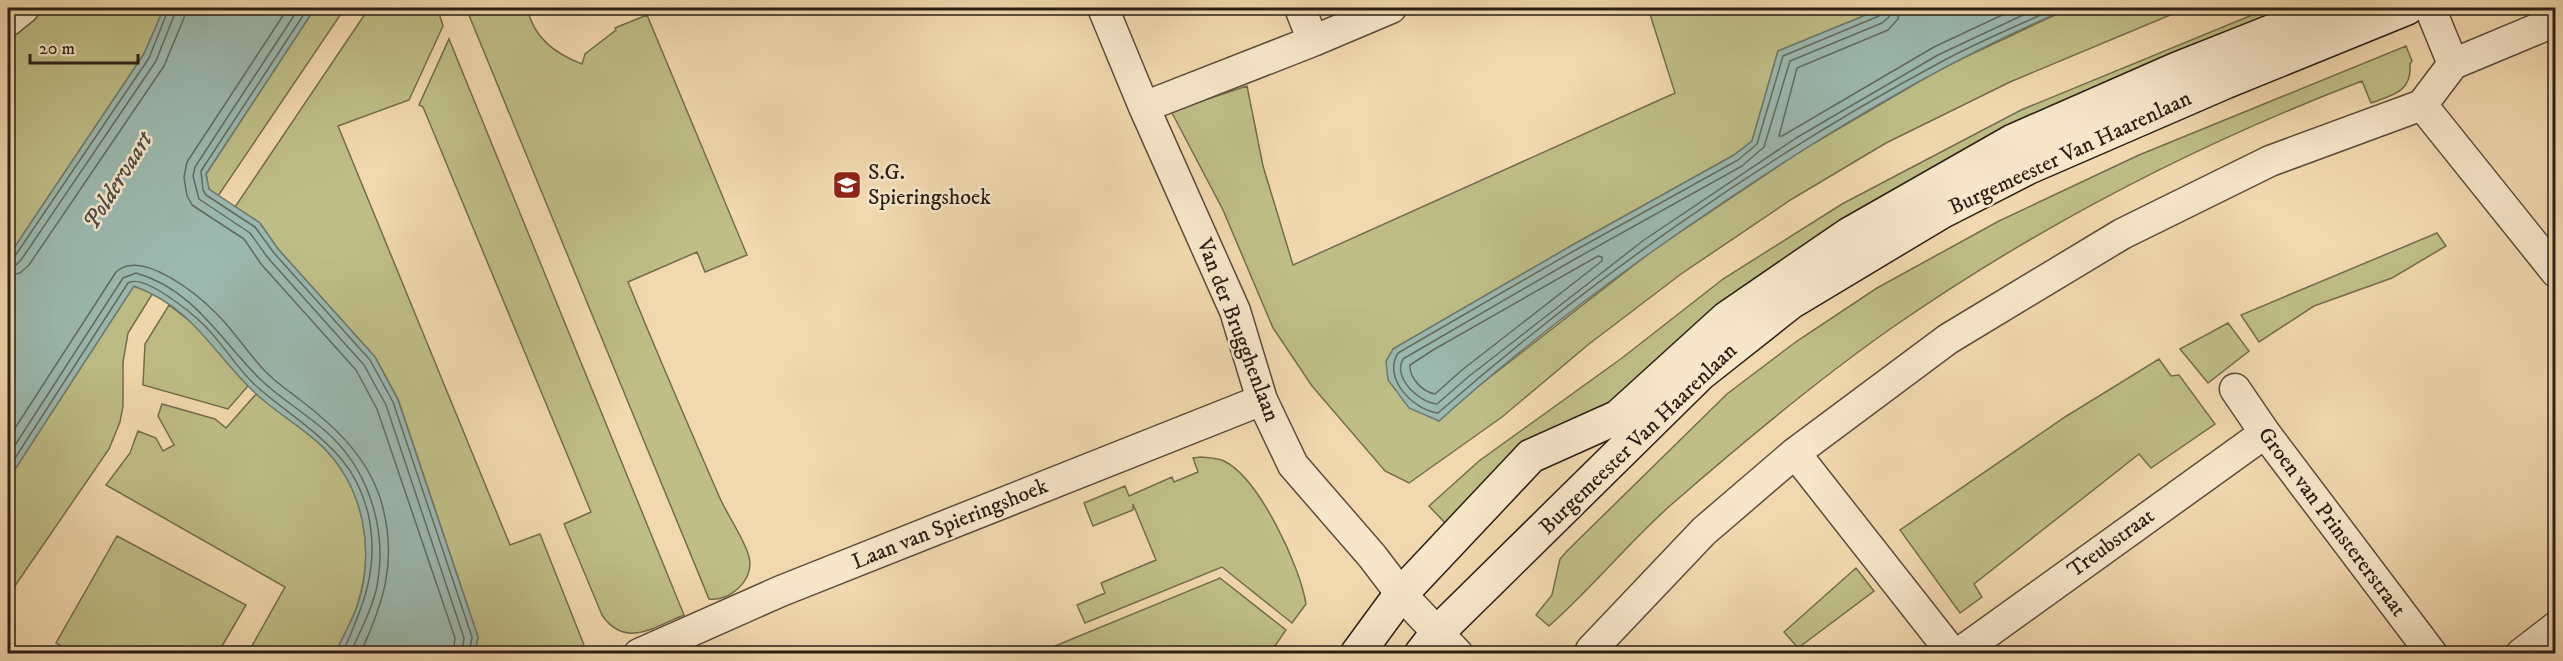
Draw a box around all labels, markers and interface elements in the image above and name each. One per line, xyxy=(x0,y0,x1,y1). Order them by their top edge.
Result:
scale bar xyxy=(30,27,138,65)
text: 20 m xyxy=(39,38,75,60)
street label: Burgemeester Van Haarenlaan xyxy=(1944,85,2196,221)
water label: Poldervaart xyxy=(76,125,161,235)
place label: S.G. Spieringshoek xyxy=(868,159,991,211)
school or university icon: S.G. Spieringshoek xyxy=(831,169,863,201)
street label: Van der Brugghenlaan xyxy=(1190,234,1286,426)
street label: Burgemeester Van Haarenlaan xyxy=(1533,337,1743,541)
street label: Groen van Prinstererstraat xyxy=(2252,422,2412,622)
street label: Laan van Spieringshoek xyxy=(848,472,1052,576)
street label: Treubstraat xyxy=(2062,502,2160,584)

